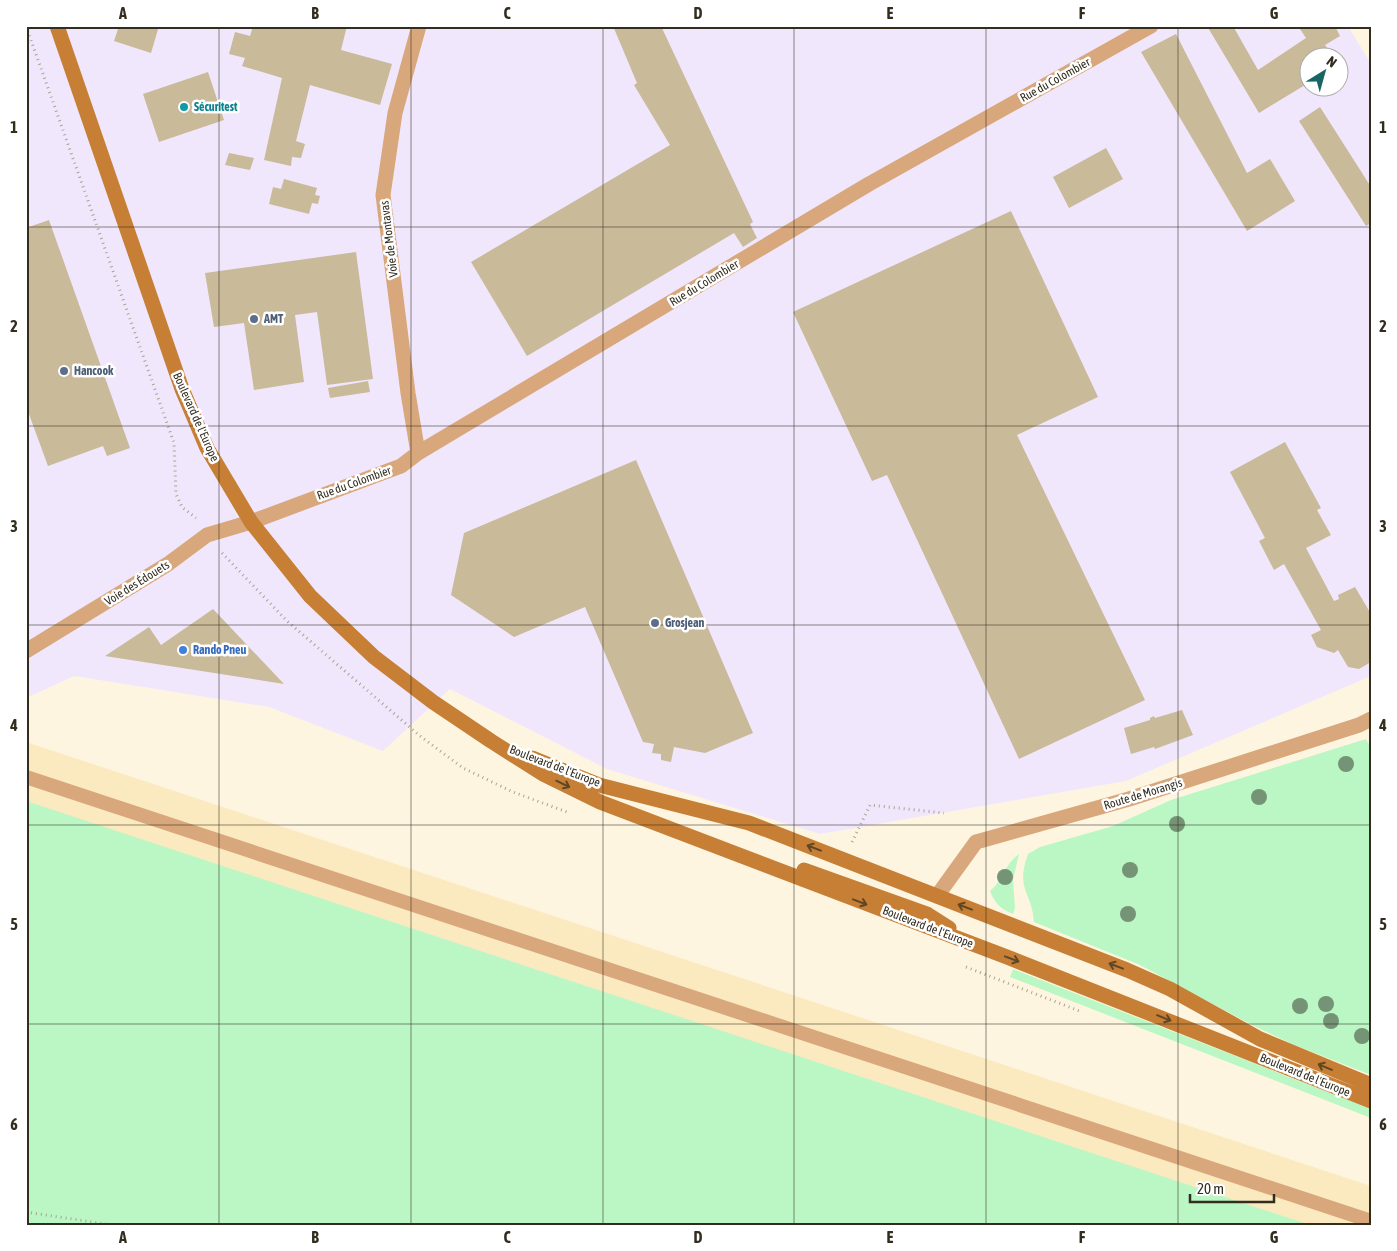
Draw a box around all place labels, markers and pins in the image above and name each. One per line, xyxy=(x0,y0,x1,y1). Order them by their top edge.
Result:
place label: Sécuritest xyxy=(194,100,238,114)
marker: Sécuritest xyxy=(178,101,190,113)
place label: AMT xyxy=(263,312,284,326)
marker: AMT xyxy=(248,313,260,325)
place label: Hancook xyxy=(74,364,114,378)
marker: Hancook xyxy=(58,365,70,377)
place label: Grosjean xyxy=(665,616,705,630)
marker: Grosjean xyxy=(649,617,661,629)
place label: Rando Pneu xyxy=(193,643,247,657)
marker: Rando Pneu xyxy=(177,644,189,656)

